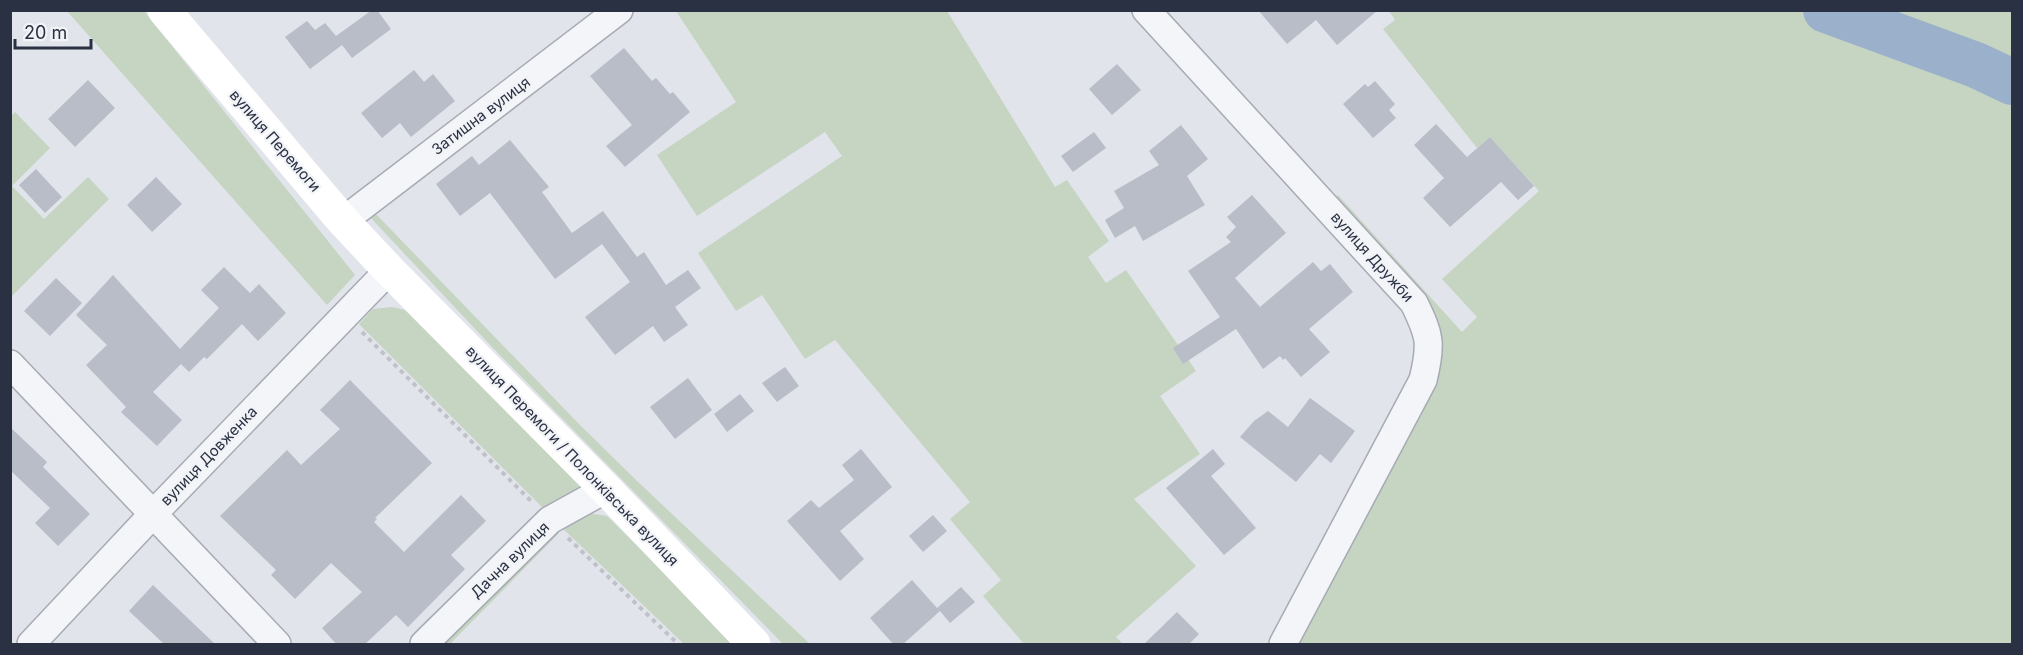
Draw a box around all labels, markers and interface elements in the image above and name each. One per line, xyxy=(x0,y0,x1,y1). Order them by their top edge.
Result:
scale bar xyxy=(15,12,92,50)
text: 20 m xyxy=(24,22,67,43)
street label: Затишна вулиця xyxy=(428,72,534,159)
street label: вулиця Перемоги xyxy=(226,86,325,196)
street label: вулиця Дружби xyxy=(1327,208,1418,306)
street label: вулиця Перемоги / Полонківська вулиця xyxy=(462,342,683,570)
street label: вулиця Довженка xyxy=(156,402,261,509)
street label: Дачна вулиця xyxy=(466,517,553,602)

